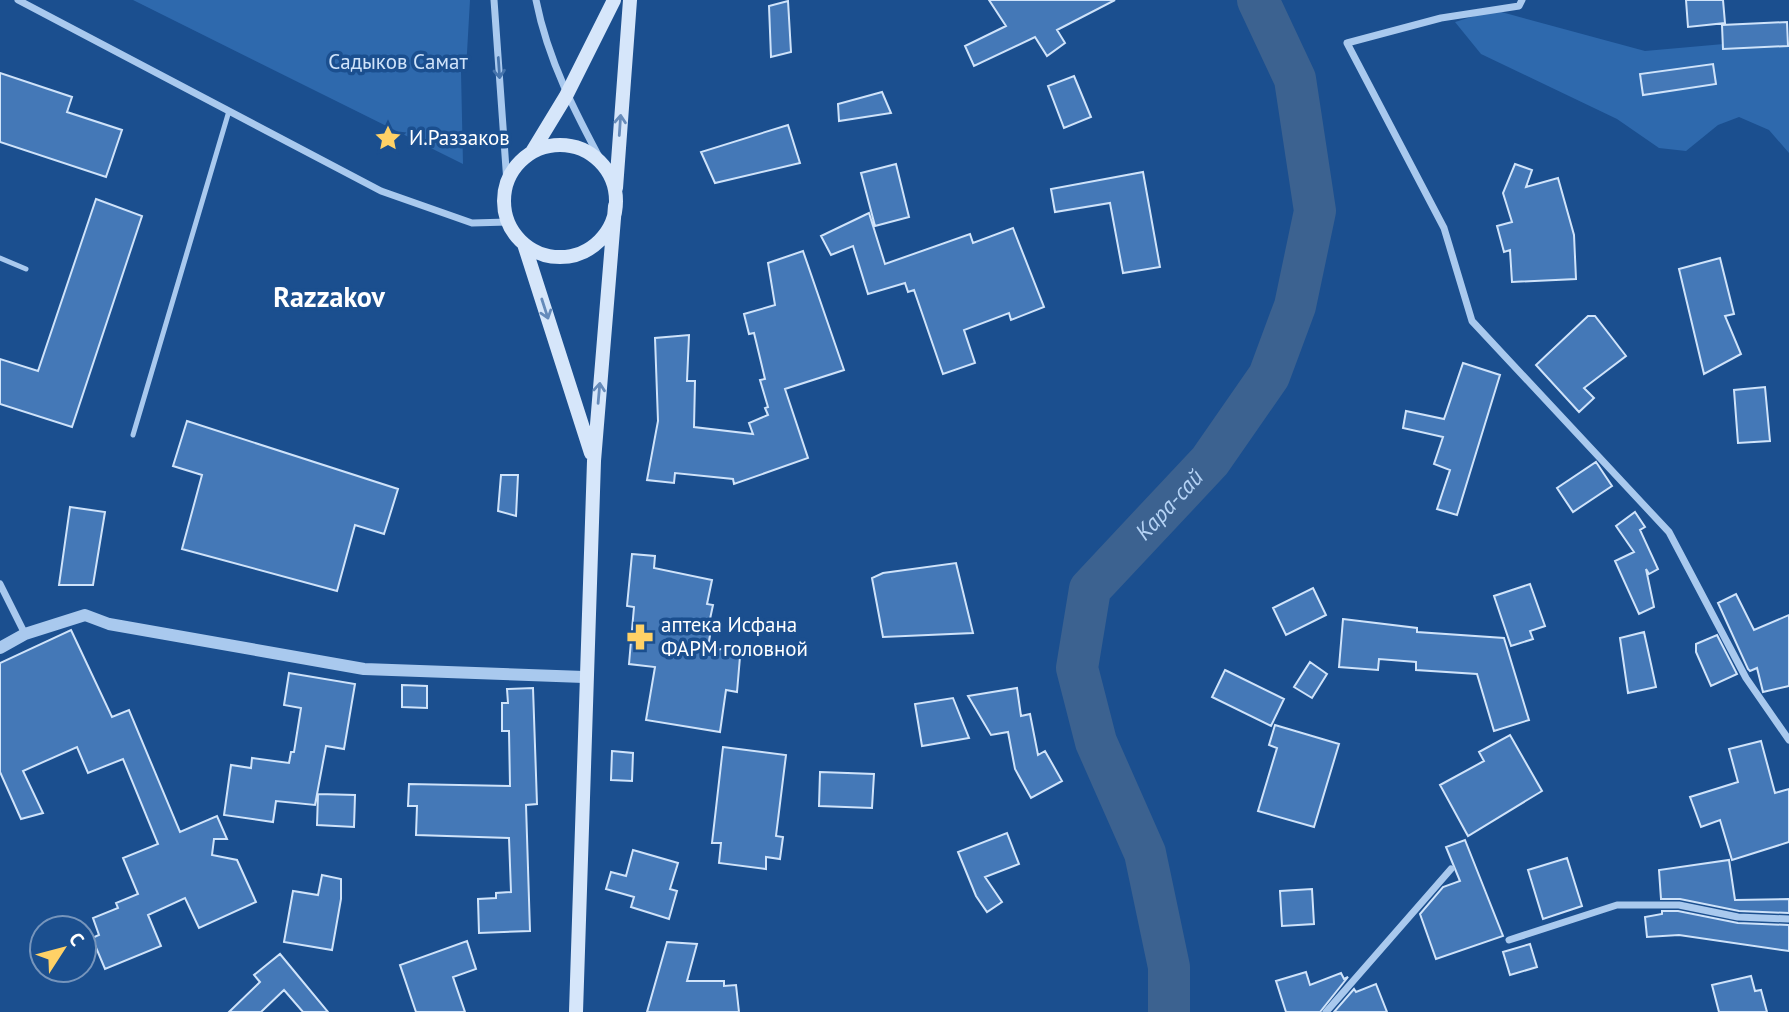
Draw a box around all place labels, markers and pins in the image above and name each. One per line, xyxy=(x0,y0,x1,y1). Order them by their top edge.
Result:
place icon: И.Раззаков xyxy=(373,123,403,153)
place label: И.Раззаков xyxy=(409,124,510,151)
place label: аптека Исфана ФАРМ головной xyxy=(661,611,808,662)
pharmacy icon: аптека Исфана ФАРМ головной xyxy=(625,622,655,652)

